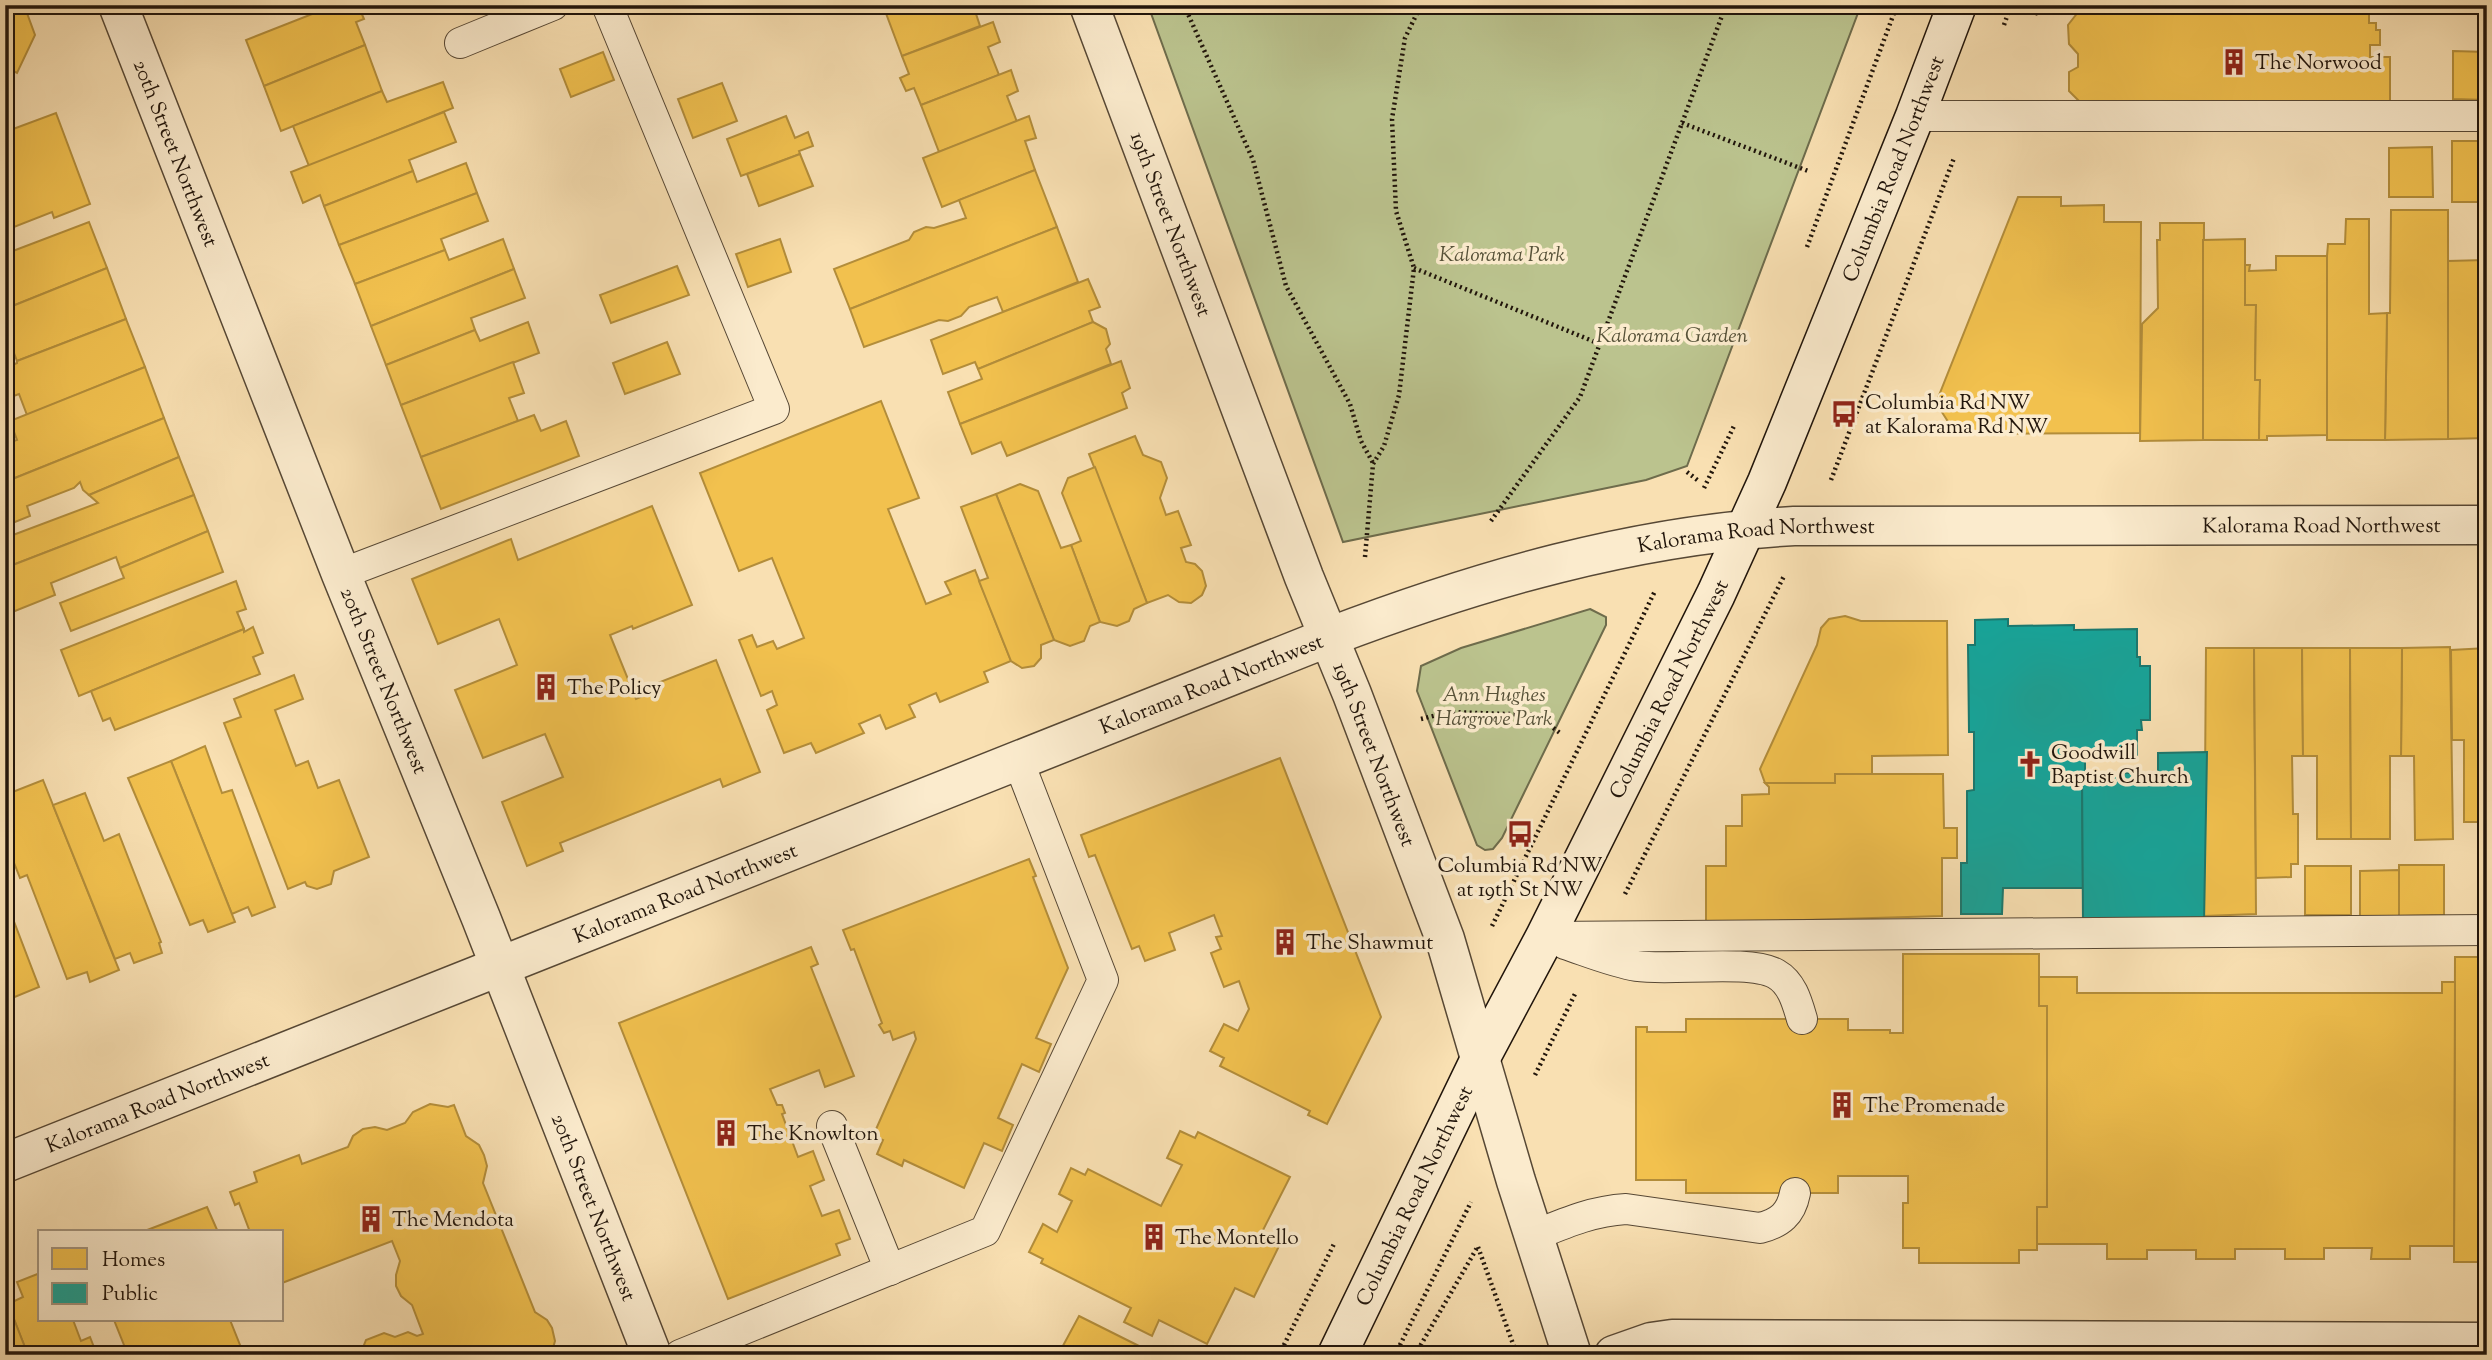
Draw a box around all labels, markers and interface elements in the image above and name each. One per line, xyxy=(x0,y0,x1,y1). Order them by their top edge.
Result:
building icon: The Norwood xyxy=(2219,47,2249,77)
place label: The Norwood xyxy=(2255,49,2382,79)
street label: Columbia Road Northwest xyxy=(1836,52,1953,287)
street label: 20th Street Northwest xyxy=(124,56,224,252)
street label: 19th Street Northwest xyxy=(1121,128,1218,321)
park label: Kalorama Park xyxy=(1439,241,1566,271)
park label: Kalorama Garden xyxy=(1596,322,1748,352)
place label: Columbia Rd NW at Kalorama Rd NW xyxy=(1865,389,2048,443)
bus stop icon: Columbia Rd NW at Kalorama Rd NW xyxy=(1829,399,1859,429)
street label: Kalorama Road Northwest xyxy=(2202,512,2441,542)
street label: Kalorama Road Northwest xyxy=(1635,513,1875,562)
street label: Columbia Road Northwest xyxy=(1603,575,1738,805)
street label: 20th Street Northwest xyxy=(331,583,434,779)
street label: Kalorama Road Northwest xyxy=(1096,628,1328,744)
street label: 19th Street Northwest xyxy=(1324,658,1422,852)
building icon: The Policy xyxy=(531,672,561,702)
place label: The Policy xyxy=(567,674,662,704)
park label: Ann Hughes Hargrove Park xyxy=(1436,681,1553,735)
place label: Goodwill Baptist Church xyxy=(2051,739,2189,793)
church icon: Goodwill Baptist Church xyxy=(2015,749,2045,779)
bus stop icon: Columbia Rd NW at 19th St NW xyxy=(1505,819,1535,849)
street label: Kalorama Road Northwest xyxy=(570,837,802,953)
place label: Columbia Rd NW at 19th St NW xyxy=(1437,852,1603,906)
building icon: The Shawmut xyxy=(1270,927,1300,957)
place label: The Shawmut xyxy=(1306,929,1434,959)
street label: Kalorama Road Northwest xyxy=(42,1046,274,1162)
street label: Columbia Road Northwest xyxy=(1350,1081,1482,1312)
building icon: The Promenade xyxy=(1827,1090,1857,1120)
place label: The Promenade xyxy=(1863,1092,2005,1122)
street label: 20th Street Northwest xyxy=(542,1110,643,1306)
building icon: The Knowlton xyxy=(711,1118,741,1148)
place label: The Knowlton xyxy=(747,1120,879,1150)
building icon: The Mendota xyxy=(356,1204,386,1234)
place label: The Mendota xyxy=(392,1206,514,1236)
building icon: The Montello xyxy=(1139,1222,1169,1252)
place label: The Montello xyxy=(1175,1224,1299,1254)
legend xyxy=(38,1230,284,1322)
text: Homes xyxy=(102,1246,165,1276)
text: Public xyxy=(102,1280,158,1310)

